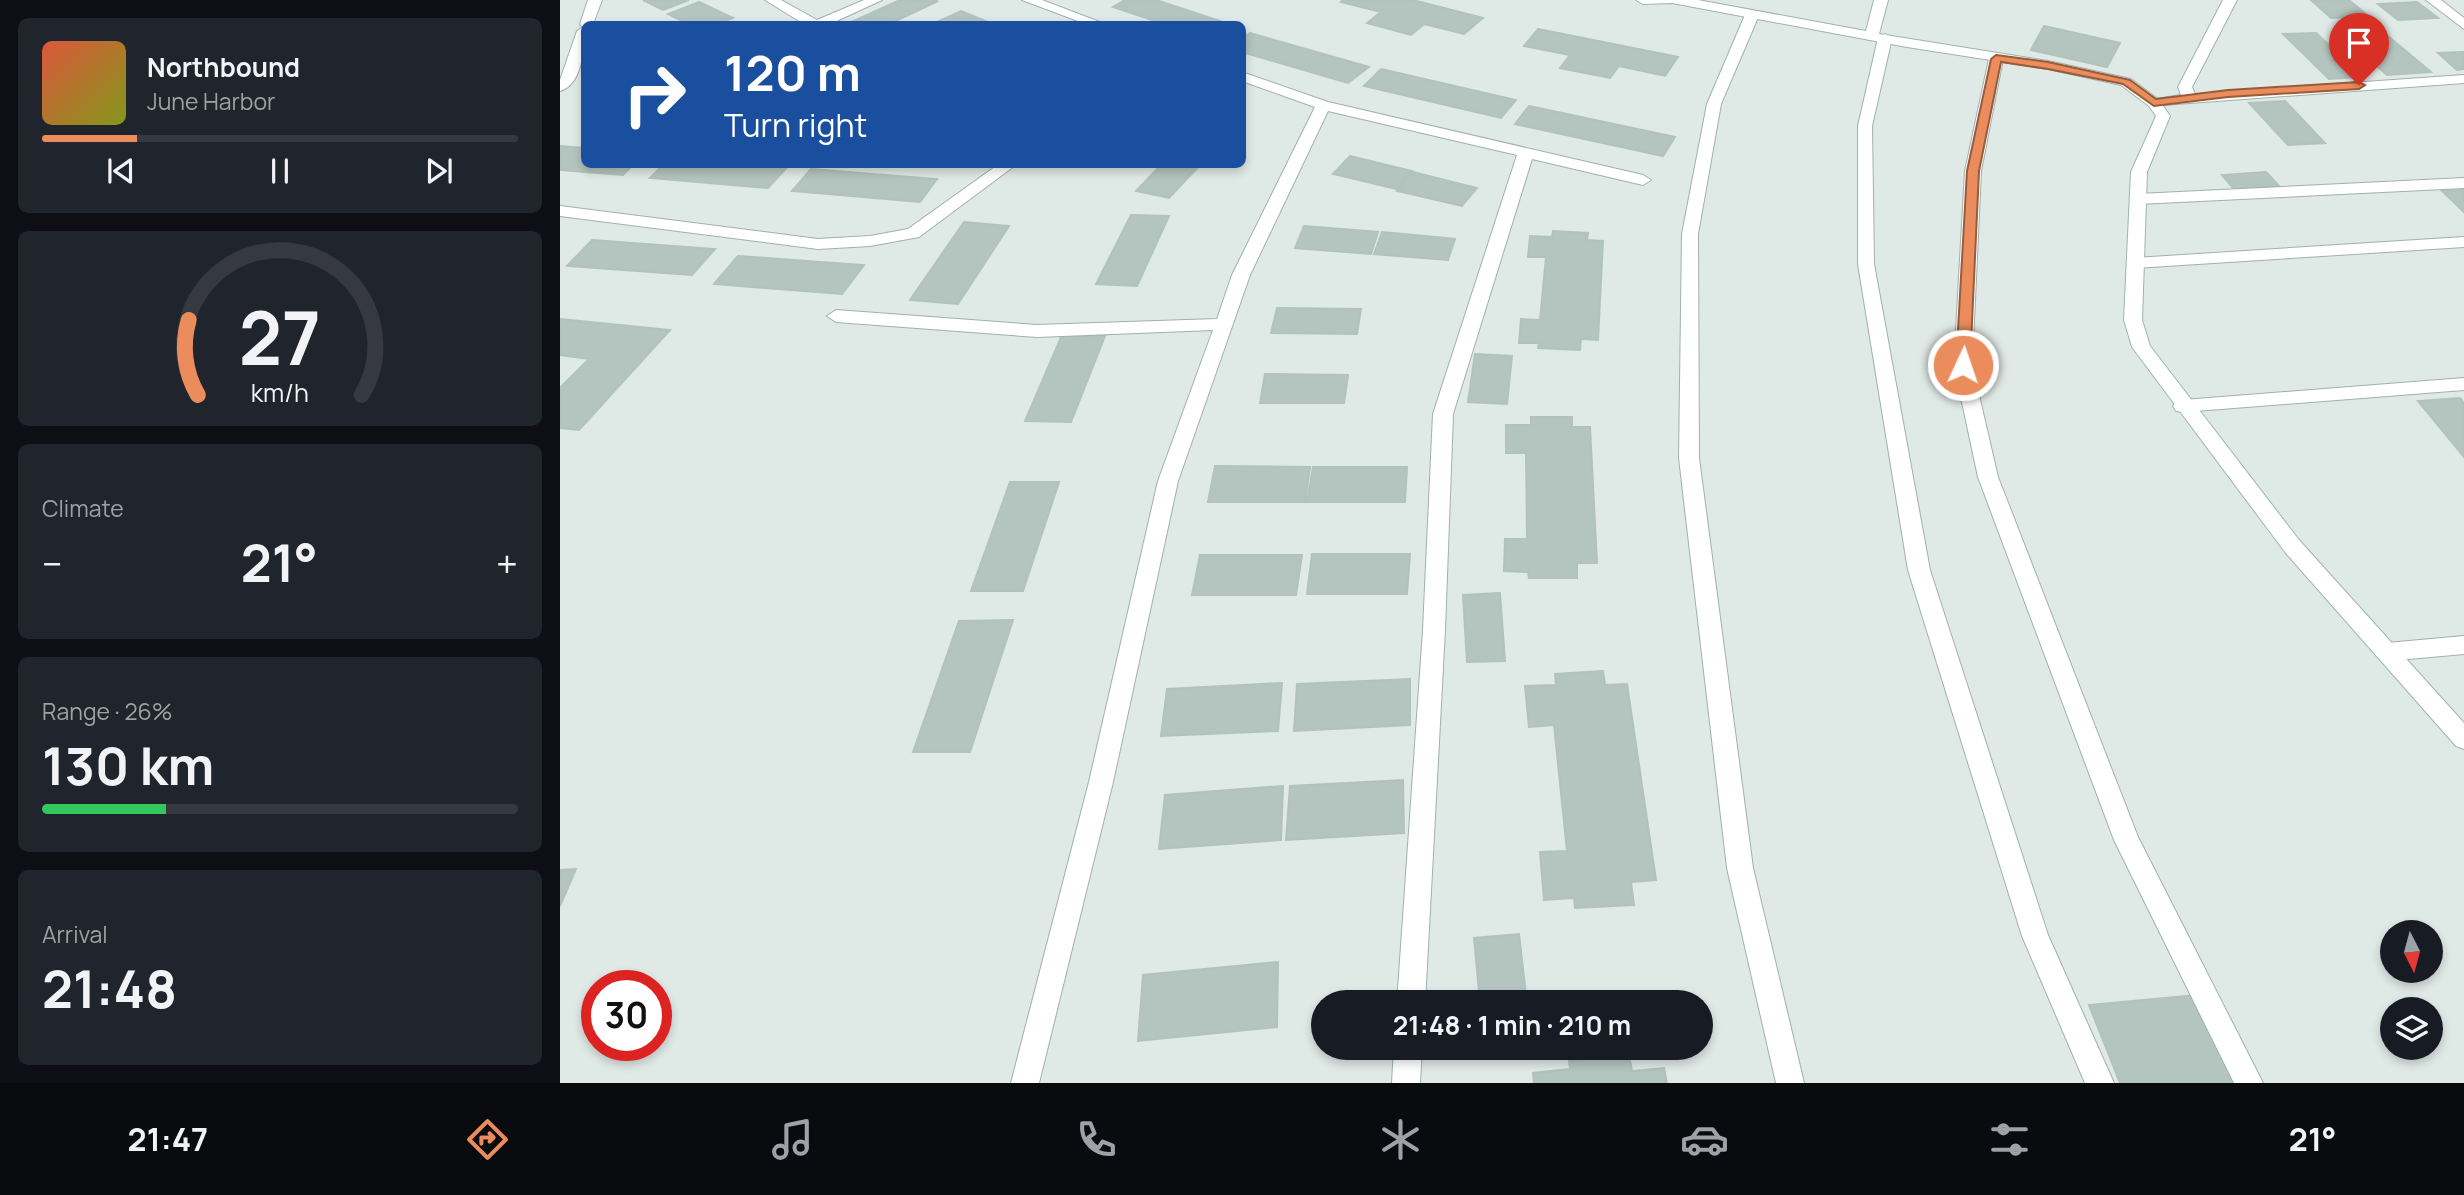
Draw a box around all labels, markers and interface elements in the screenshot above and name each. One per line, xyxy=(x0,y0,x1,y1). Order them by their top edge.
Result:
pin xyxy=(2329,13,2389,85)
icon: arrive xyxy=(2340,24,2378,62)
text: 120 m xyxy=(724,39,861,106)
text: Northbound xyxy=(147,49,300,85)
icon: right xyxy=(609,49,700,140)
text: June Harbor xyxy=(147,85,275,117)
text: Turn right xyxy=(724,103,867,147)
icon: previous xyxy=(102,152,140,190)
icon: pause xyxy=(261,152,299,190)
icon: next xyxy=(420,152,458,190)
text: 27 xyxy=(239,287,321,387)
position arrow xyxy=(1926,328,2000,402)
text: km/h xyxy=(251,374,309,409)
text: Climate xyxy=(42,492,124,524)
text: 21° xyxy=(241,527,318,598)
text: − xyxy=(42,537,63,589)
text: + xyxy=(496,537,518,589)
text: Range · 26% xyxy=(42,695,173,727)
text: 130 km xyxy=(42,730,214,801)
text: Arrival xyxy=(42,918,108,950)
north arrow xyxy=(2380,920,2443,984)
map controls xyxy=(2380,920,2443,1060)
text: 21:48 xyxy=(42,953,177,1024)
speed limit sign: 30 xyxy=(581,970,672,1061)
button: layers xyxy=(2380,997,2443,1060)
text: 21:48 · 1 min · 210 m xyxy=(1393,1007,1631,1043)
icon: directions xyxy=(463,1115,512,1164)
icon: music xyxy=(768,1115,817,1164)
icon: phone xyxy=(1072,1115,1121,1164)
icon: climate xyxy=(1376,1115,1425,1164)
icon: car xyxy=(1680,1115,1729,1164)
icon: filters xyxy=(1985,1115,2034,1164)
text: 21:47 xyxy=(128,1117,208,1161)
text: 21° xyxy=(2289,1117,2336,1161)

